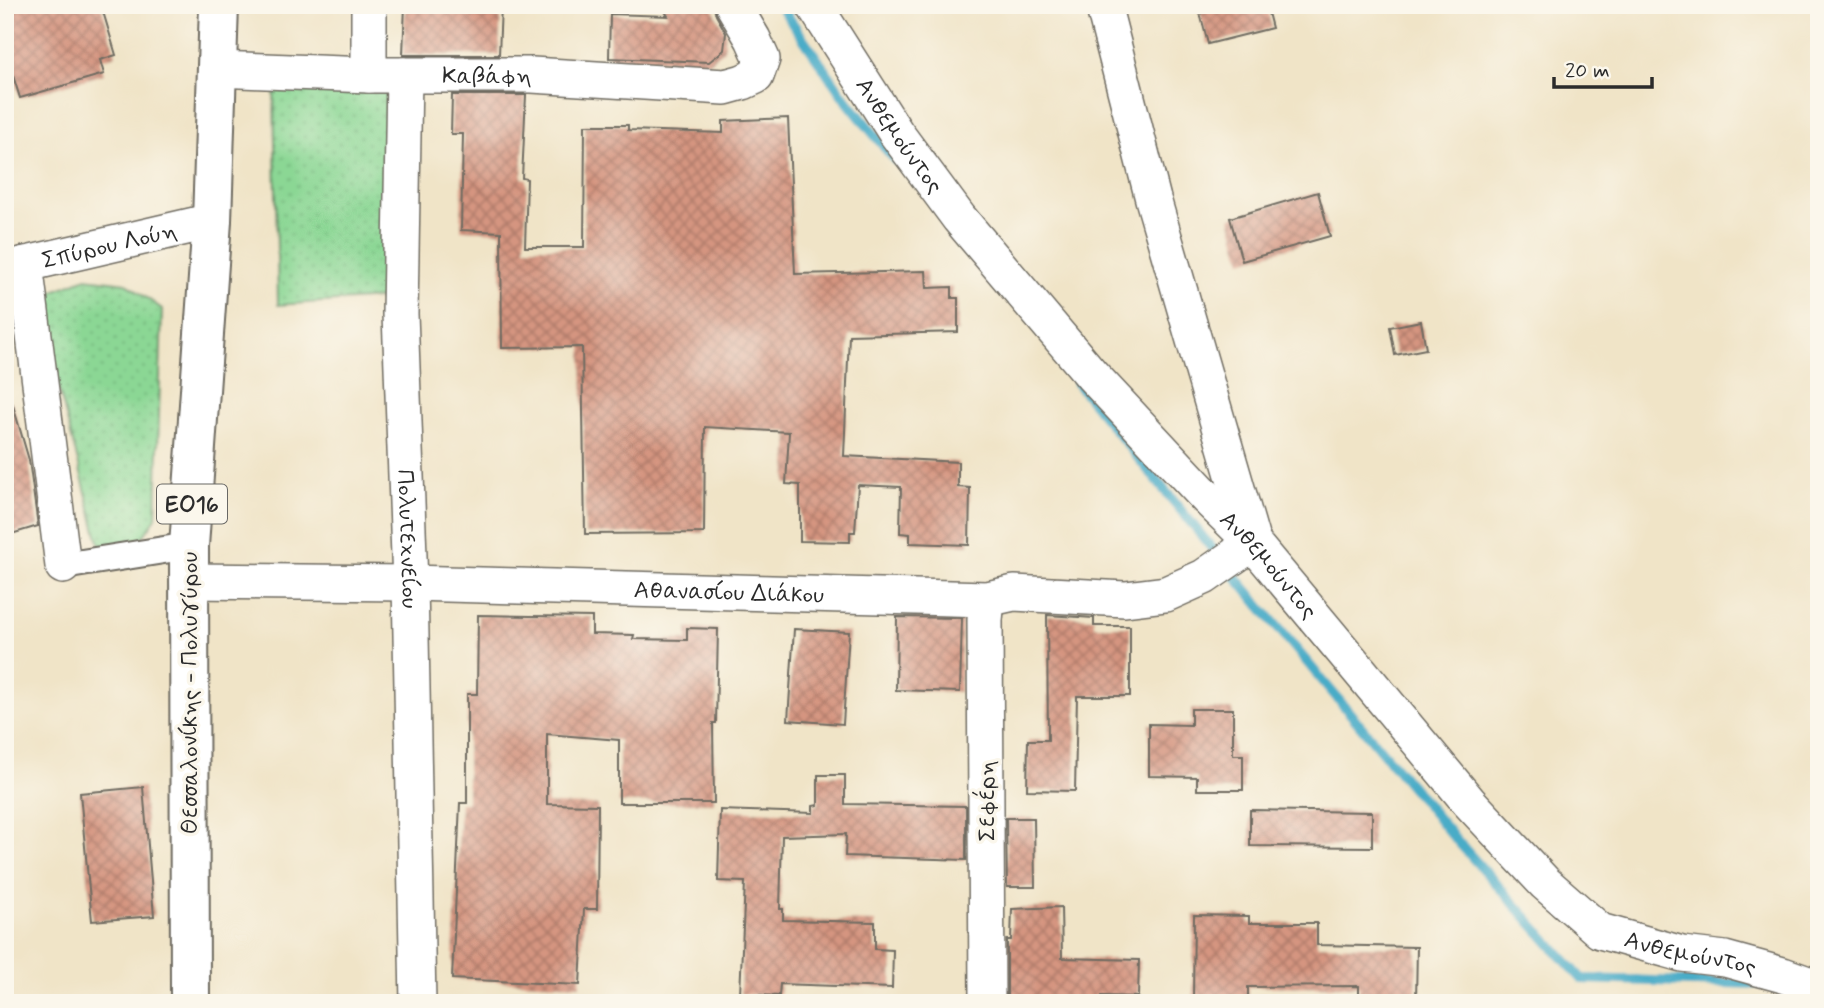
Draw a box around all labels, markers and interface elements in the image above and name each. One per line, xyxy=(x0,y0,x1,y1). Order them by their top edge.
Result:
scale bar xyxy=(1554,46,1652,90)
text: 20 m xyxy=(1565,57,1610,85)
street label: Καβάφη xyxy=(442,61,532,92)
street label: Ανθεμούντος xyxy=(848,72,950,200)
street label: Σπύρου Λούη xyxy=(39,216,180,277)
street label: Πολυτεχνείου xyxy=(389,469,424,609)
road number: ΕΟ16 xyxy=(157,484,227,524)
street label: Ανθεμούντος xyxy=(1212,505,1324,626)
street label: Θεσσαλονίκης - Πολυγύρου xyxy=(175,551,206,834)
street label: Αθανασίου Διάκου xyxy=(633,575,825,611)
street label: Σεφέρη xyxy=(971,760,1003,842)
street label: Ανθεμούντος xyxy=(1621,925,1760,984)

